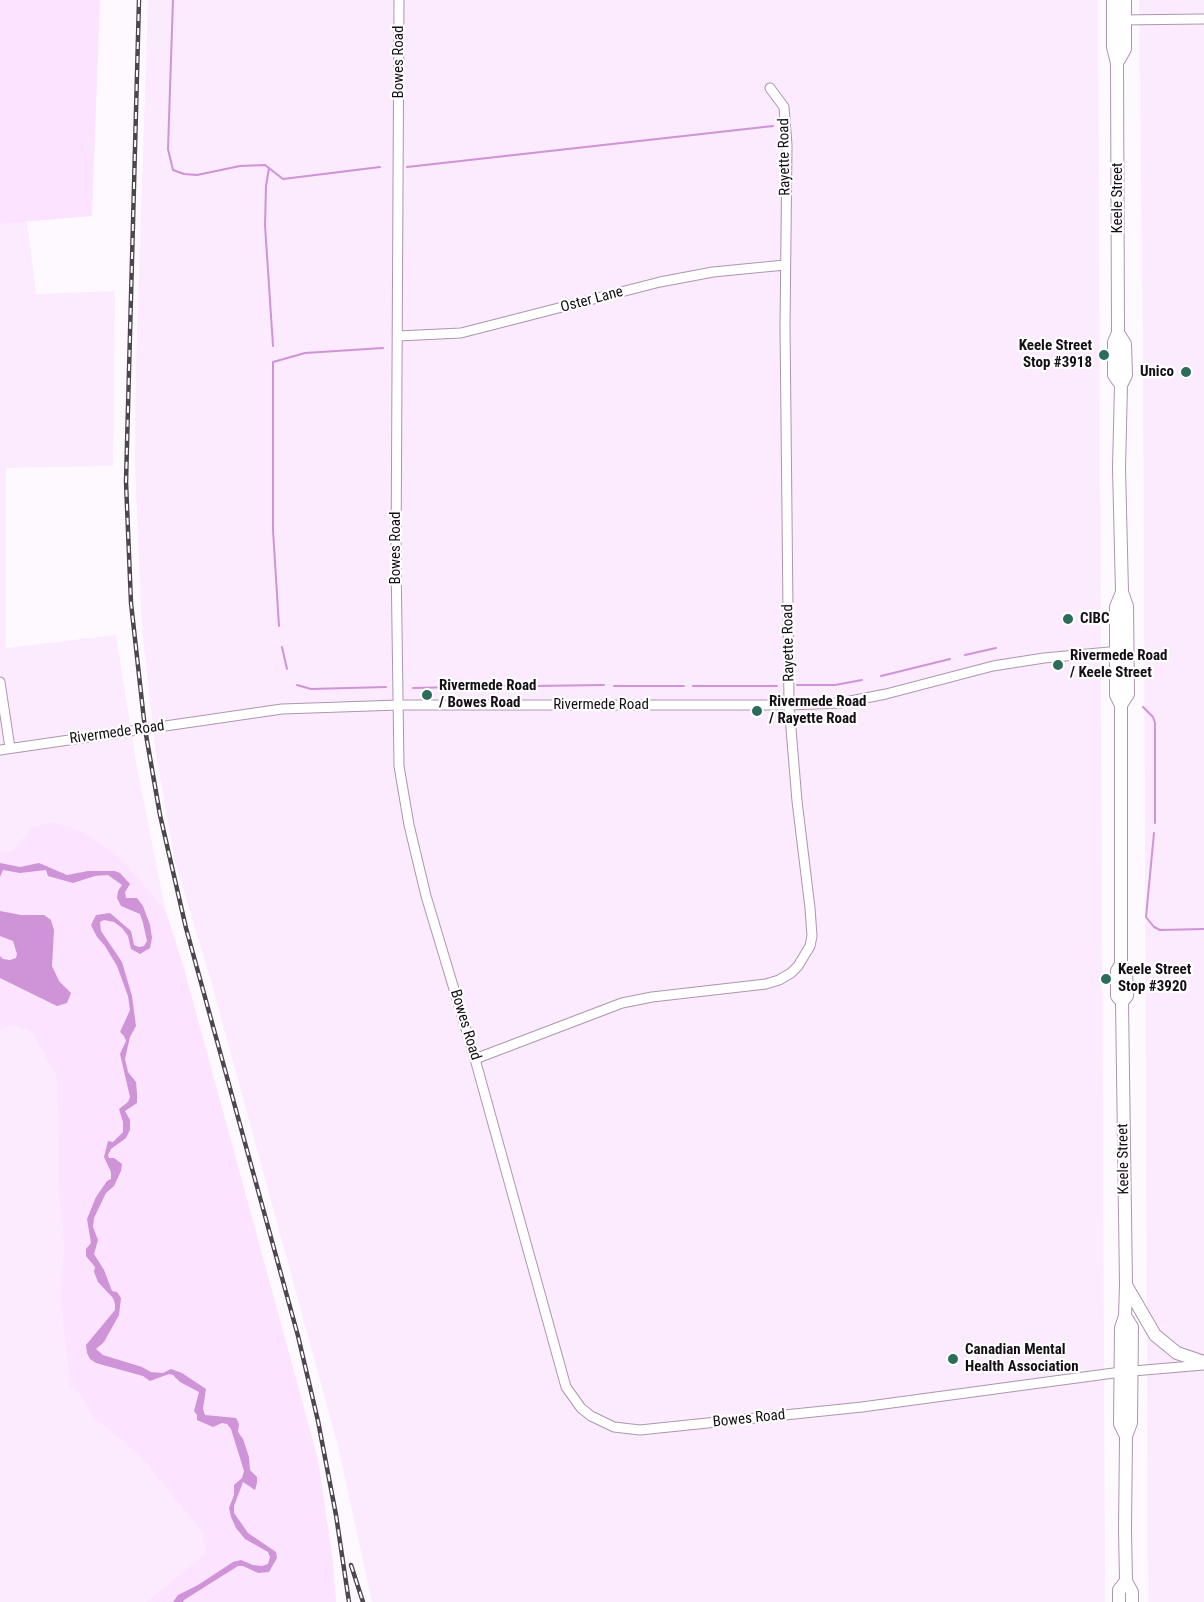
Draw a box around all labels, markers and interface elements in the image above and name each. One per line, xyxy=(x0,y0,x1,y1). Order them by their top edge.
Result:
street label: Bowes Road xyxy=(390,26,408,98)
street label: Rayette Road xyxy=(775,118,795,196)
street label: Keele Street xyxy=(1109,162,1127,234)
street label: Oster Lane xyxy=(559,283,625,317)
place label: Keele Street Stop #3918 xyxy=(1019,337,1092,372)
marker: Keele Street Stop #3918 xyxy=(1097,348,1111,362)
place label: Unico xyxy=(1140,363,1174,381)
marker: Unico xyxy=(1179,365,1193,379)
street label: Bowes Road xyxy=(387,512,405,584)
street label: Rayette Road xyxy=(779,604,799,682)
place label: CIBC xyxy=(1080,610,1110,628)
marker: CIBC xyxy=(1061,612,1075,626)
place label: Rivermede Road / Keele Street xyxy=(1070,647,1167,682)
marker: Rivermede Road / Keele Street xyxy=(1051,658,1065,672)
place label: Rivermede Road / Bowes Road xyxy=(439,677,536,712)
marker: Rivermede Road / Bowes Road xyxy=(420,688,434,702)
place label: Rivermede Road / Rayette Road xyxy=(769,693,866,728)
street label: Rivermede Road xyxy=(553,696,649,714)
marker: Rivermede Road / Rayette Road xyxy=(750,704,764,718)
street label: Rivermede Road xyxy=(68,717,166,749)
place label: Keele Street Stop #3920 xyxy=(1118,961,1191,996)
marker: Keele Street Stop #3920 xyxy=(1099,972,1113,986)
street label: Bowes Road xyxy=(446,988,484,1062)
street label: Keele Street xyxy=(1114,1123,1134,1195)
place label: Canadian Mental Health Association xyxy=(965,1341,1079,1376)
marker: Canadian Mental Health Association xyxy=(946,1352,960,1366)
street label: Bowes Road xyxy=(712,1406,786,1432)

